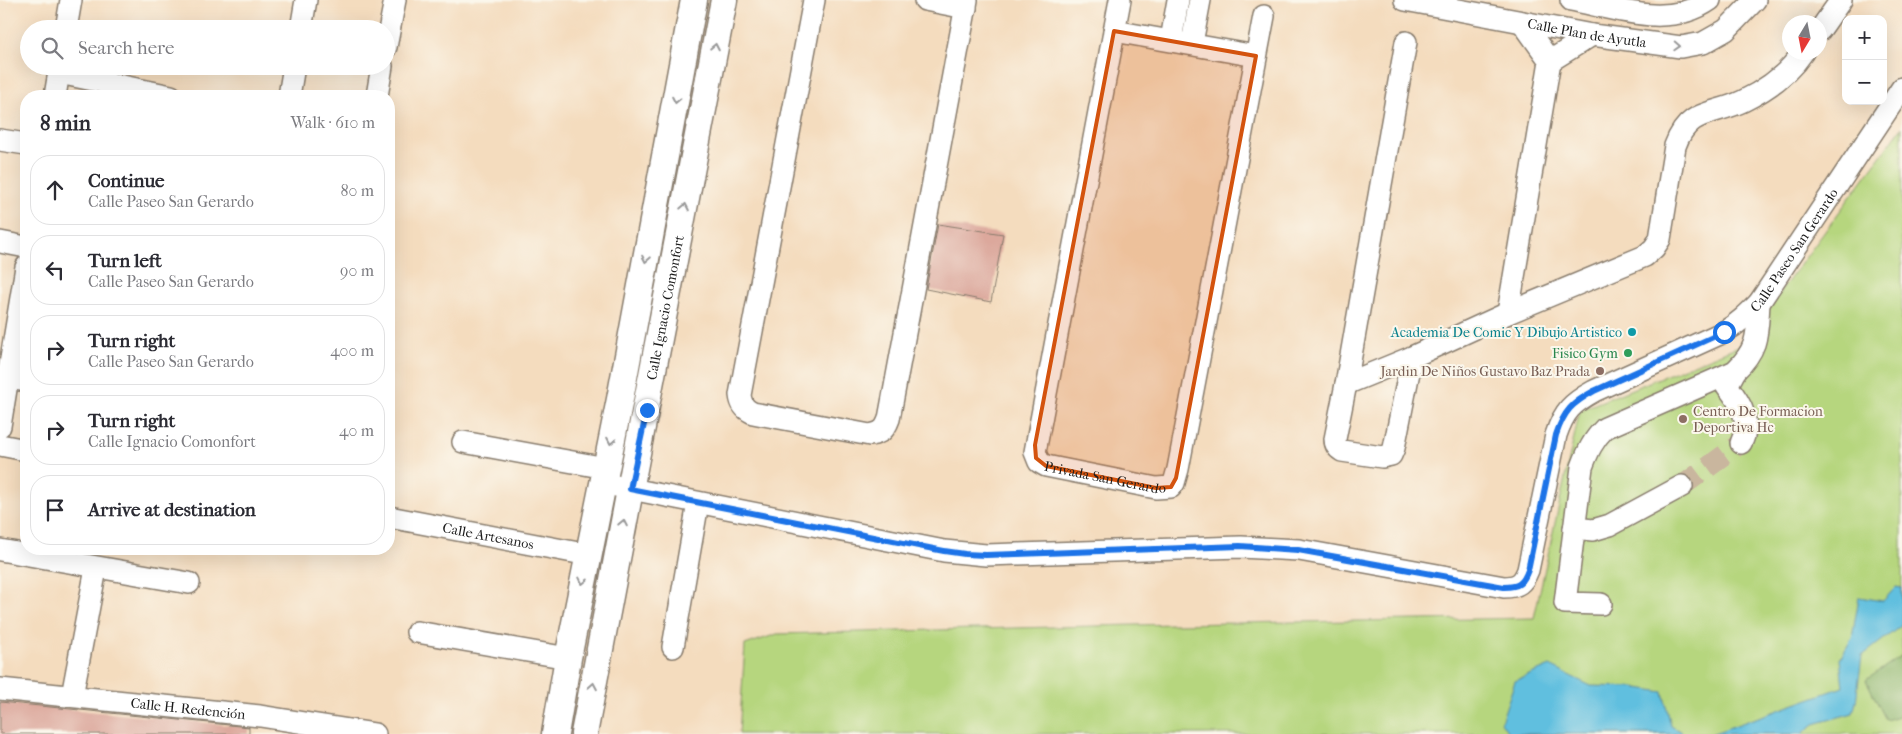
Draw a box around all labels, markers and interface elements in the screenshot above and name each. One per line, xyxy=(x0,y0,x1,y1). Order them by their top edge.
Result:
street label: Calle Plan de Ayutla xyxy=(1526,15,1648,51)
north arrow xyxy=(1782,15,1827,60)
map controls xyxy=(1842,15,1887,105)
button: + xyxy=(1842,15,1887,60)
search box xyxy=(20,20,395,75)
icon: search xyxy=(38,34,66,62)
text: Search here xyxy=(78,37,174,59)
one-way arrow xyxy=(1673,41,1681,52)
one-way arrow xyxy=(710,43,720,52)
button: − xyxy=(1842,60,1887,105)
one-way arrow xyxy=(671,95,681,104)
text: 8 min xyxy=(40,111,91,135)
text: Walk · 610 m xyxy=(290,113,375,132)
text: Continue xyxy=(88,170,164,192)
icon: ahead xyxy=(41,176,69,204)
text: 80 m xyxy=(340,181,374,200)
street label: Calle Paseo San Gerardo xyxy=(1746,185,1841,316)
text: Calle Paseo San Gerardo xyxy=(88,192,254,211)
one-way arrow xyxy=(679,202,690,211)
street label: Calle Ignacio Comonfort xyxy=(643,234,687,381)
text: Turn left xyxy=(88,250,162,272)
one-way arrow xyxy=(641,255,651,264)
icon: left xyxy=(41,256,69,284)
text: 90 m xyxy=(340,261,374,280)
text: Calle Paseo San Gerardo xyxy=(88,272,254,291)
route start xyxy=(1713,321,1736,344)
place label: Academia De Comic Y Dibujo Artistico xyxy=(1390,324,1622,341)
marker: Academia De Comic Y Dibujo Artistico xyxy=(1626,326,1638,338)
text: Turn right xyxy=(88,330,175,352)
icon: right xyxy=(41,336,69,364)
text: 400 m xyxy=(330,341,374,360)
place label: Fisico Gym xyxy=(1552,345,1618,362)
marker: Fisico Gym xyxy=(1622,347,1634,359)
text: Calle Paseo San Gerardo xyxy=(88,352,254,371)
place label: Jardin De Niños Gustavo Baz Prada xyxy=(1380,363,1591,380)
marker: Jardin De Niños Gustavo Baz Prada xyxy=(1594,365,1606,377)
route end xyxy=(636,399,659,422)
place label: Centro De Formacion Deportiva Hc xyxy=(1693,403,1823,436)
text: Turn right xyxy=(88,410,175,432)
marker: Centro De Formacion Deportiva Hc xyxy=(1677,413,1689,425)
icon: right xyxy=(41,416,69,444)
text: 40 m xyxy=(339,421,374,440)
text: Calle Ignacio Comonfort xyxy=(88,432,256,451)
one-way arrow xyxy=(607,437,617,446)
street label: Privada San Gerardo xyxy=(1043,457,1166,497)
icon: arrive xyxy=(41,496,69,524)
text: Arrive at destination xyxy=(88,499,256,521)
one-way arrow xyxy=(617,518,628,527)
street label: Calle Artesanos xyxy=(441,519,535,553)
one-way arrow xyxy=(579,577,589,586)
one-way arrow xyxy=(587,682,597,690)
street label: Calle H. Redención xyxy=(130,694,246,723)

